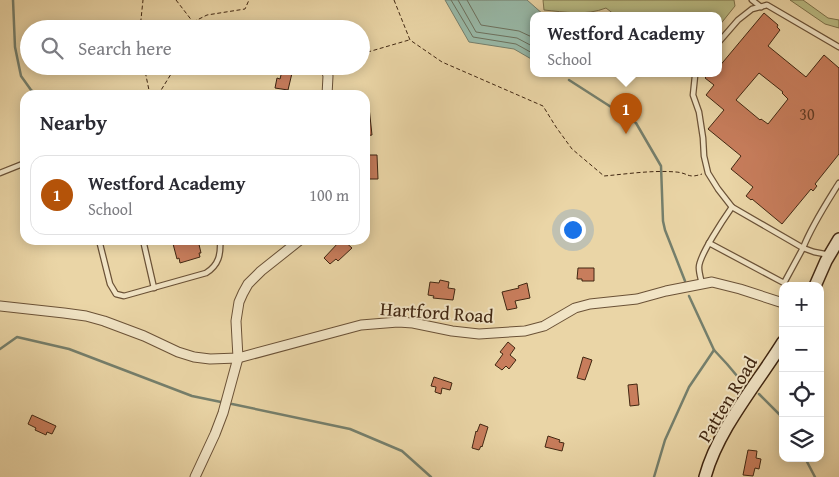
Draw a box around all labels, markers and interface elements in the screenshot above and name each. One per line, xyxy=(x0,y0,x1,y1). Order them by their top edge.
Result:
popup xyxy=(530,12,722,77)
text: Westford Academy xyxy=(547,19,705,47)
search box xyxy=(20,20,370,75)
icon: search xyxy=(38,34,66,62)
text: Search here xyxy=(78,34,172,62)
text: School xyxy=(547,47,592,71)
pin: 1 xyxy=(610,93,642,134)
house number: 30 xyxy=(799,102,815,126)
text: Nearby xyxy=(40,107,107,138)
text: Westford Academy xyxy=(88,169,245,197)
text: 1 xyxy=(53,183,61,207)
text: 100 m xyxy=(309,183,349,207)
text: School xyxy=(88,197,132,221)
your location xyxy=(560,217,586,243)
map controls xyxy=(779,282,824,462)
button: + xyxy=(779,282,824,327)
street label: Hartford Road xyxy=(379,294,496,330)
button: − xyxy=(779,327,824,372)
street label: Patten Road xyxy=(690,350,764,447)
button: locate xyxy=(779,372,824,417)
button: layers xyxy=(779,417,824,462)

